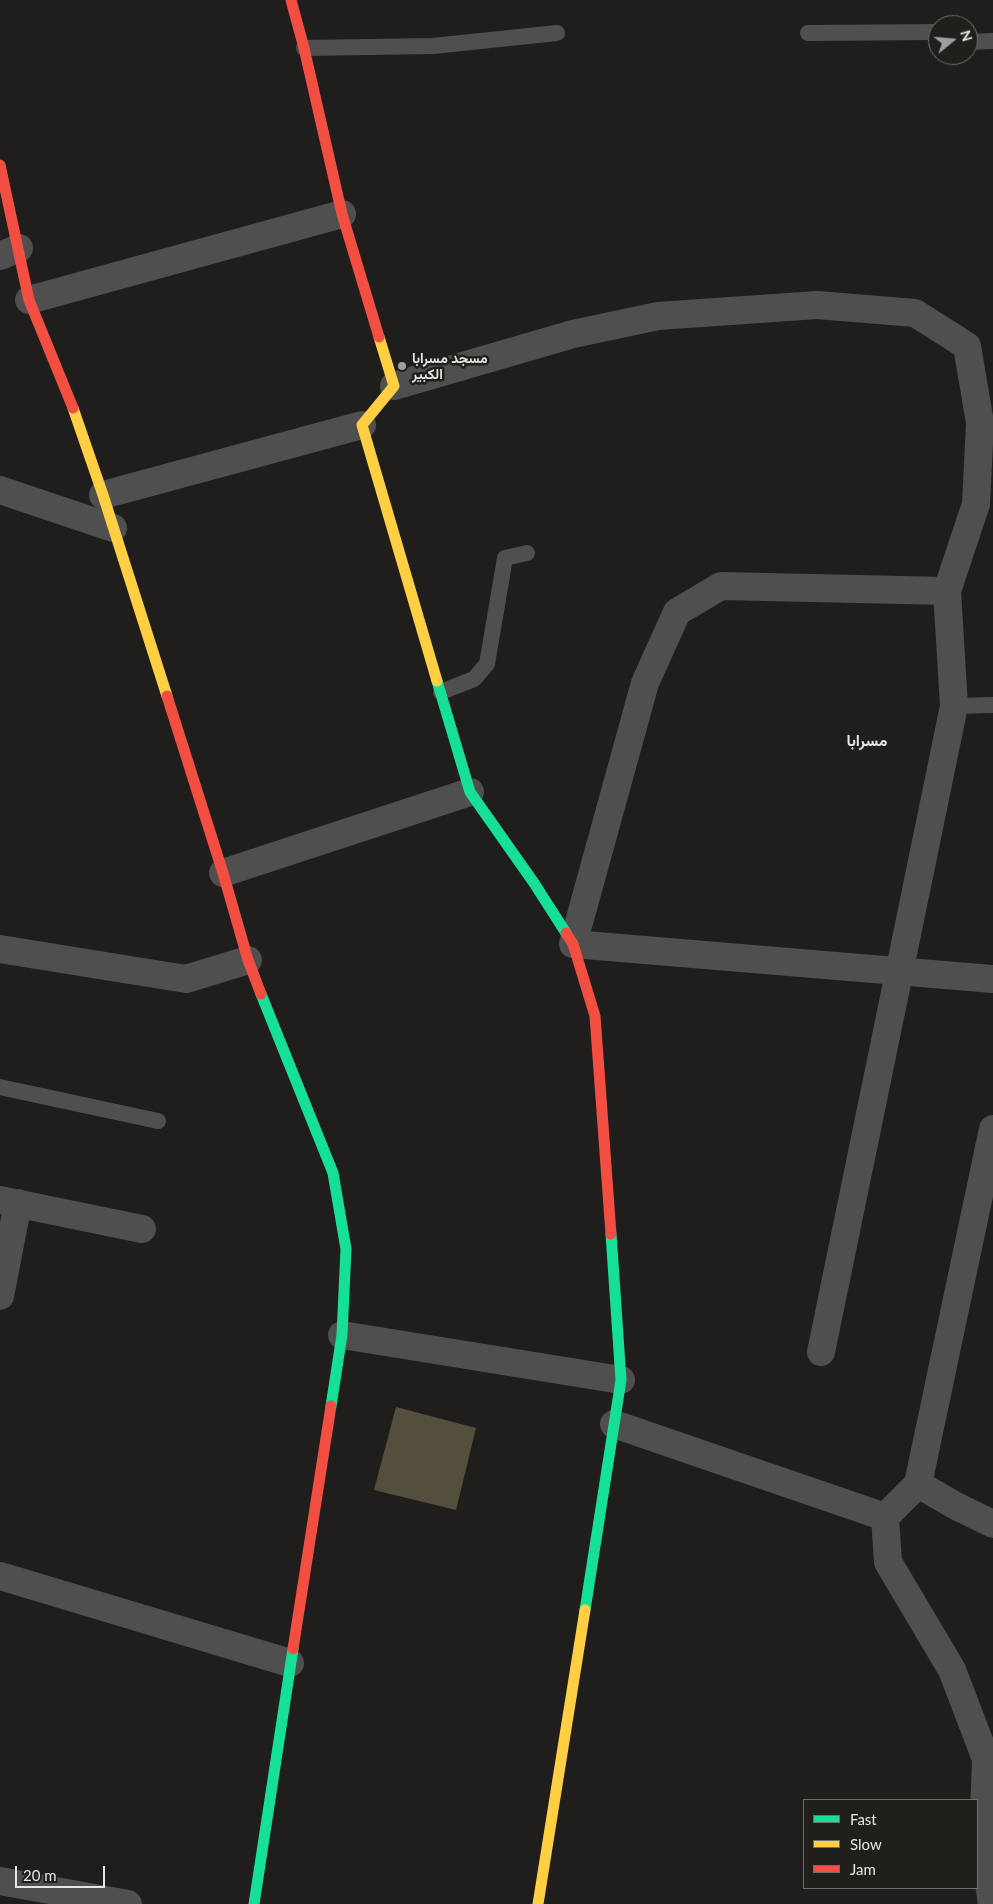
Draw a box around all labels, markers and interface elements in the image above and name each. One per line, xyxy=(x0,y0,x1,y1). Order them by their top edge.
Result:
north arrow xyxy=(928,15,978,65)
text: N xyxy=(957,28,977,43)
place label: مسجد مسرابا الكبير xyxy=(412,350,488,382)
marker: مسجد مسرابا الكبير xyxy=(396,360,408,372)
district label: مسرابا xyxy=(847,731,887,751)
legend xyxy=(803,1799,978,1889)
text: Fast xyxy=(850,1810,877,1828)
text: Slow xyxy=(850,1835,882,1853)
scale bar xyxy=(18,1856,108,1888)
text: Jam xyxy=(850,1860,876,1878)
text: 20 m xyxy=(23,1866,57,1884)

